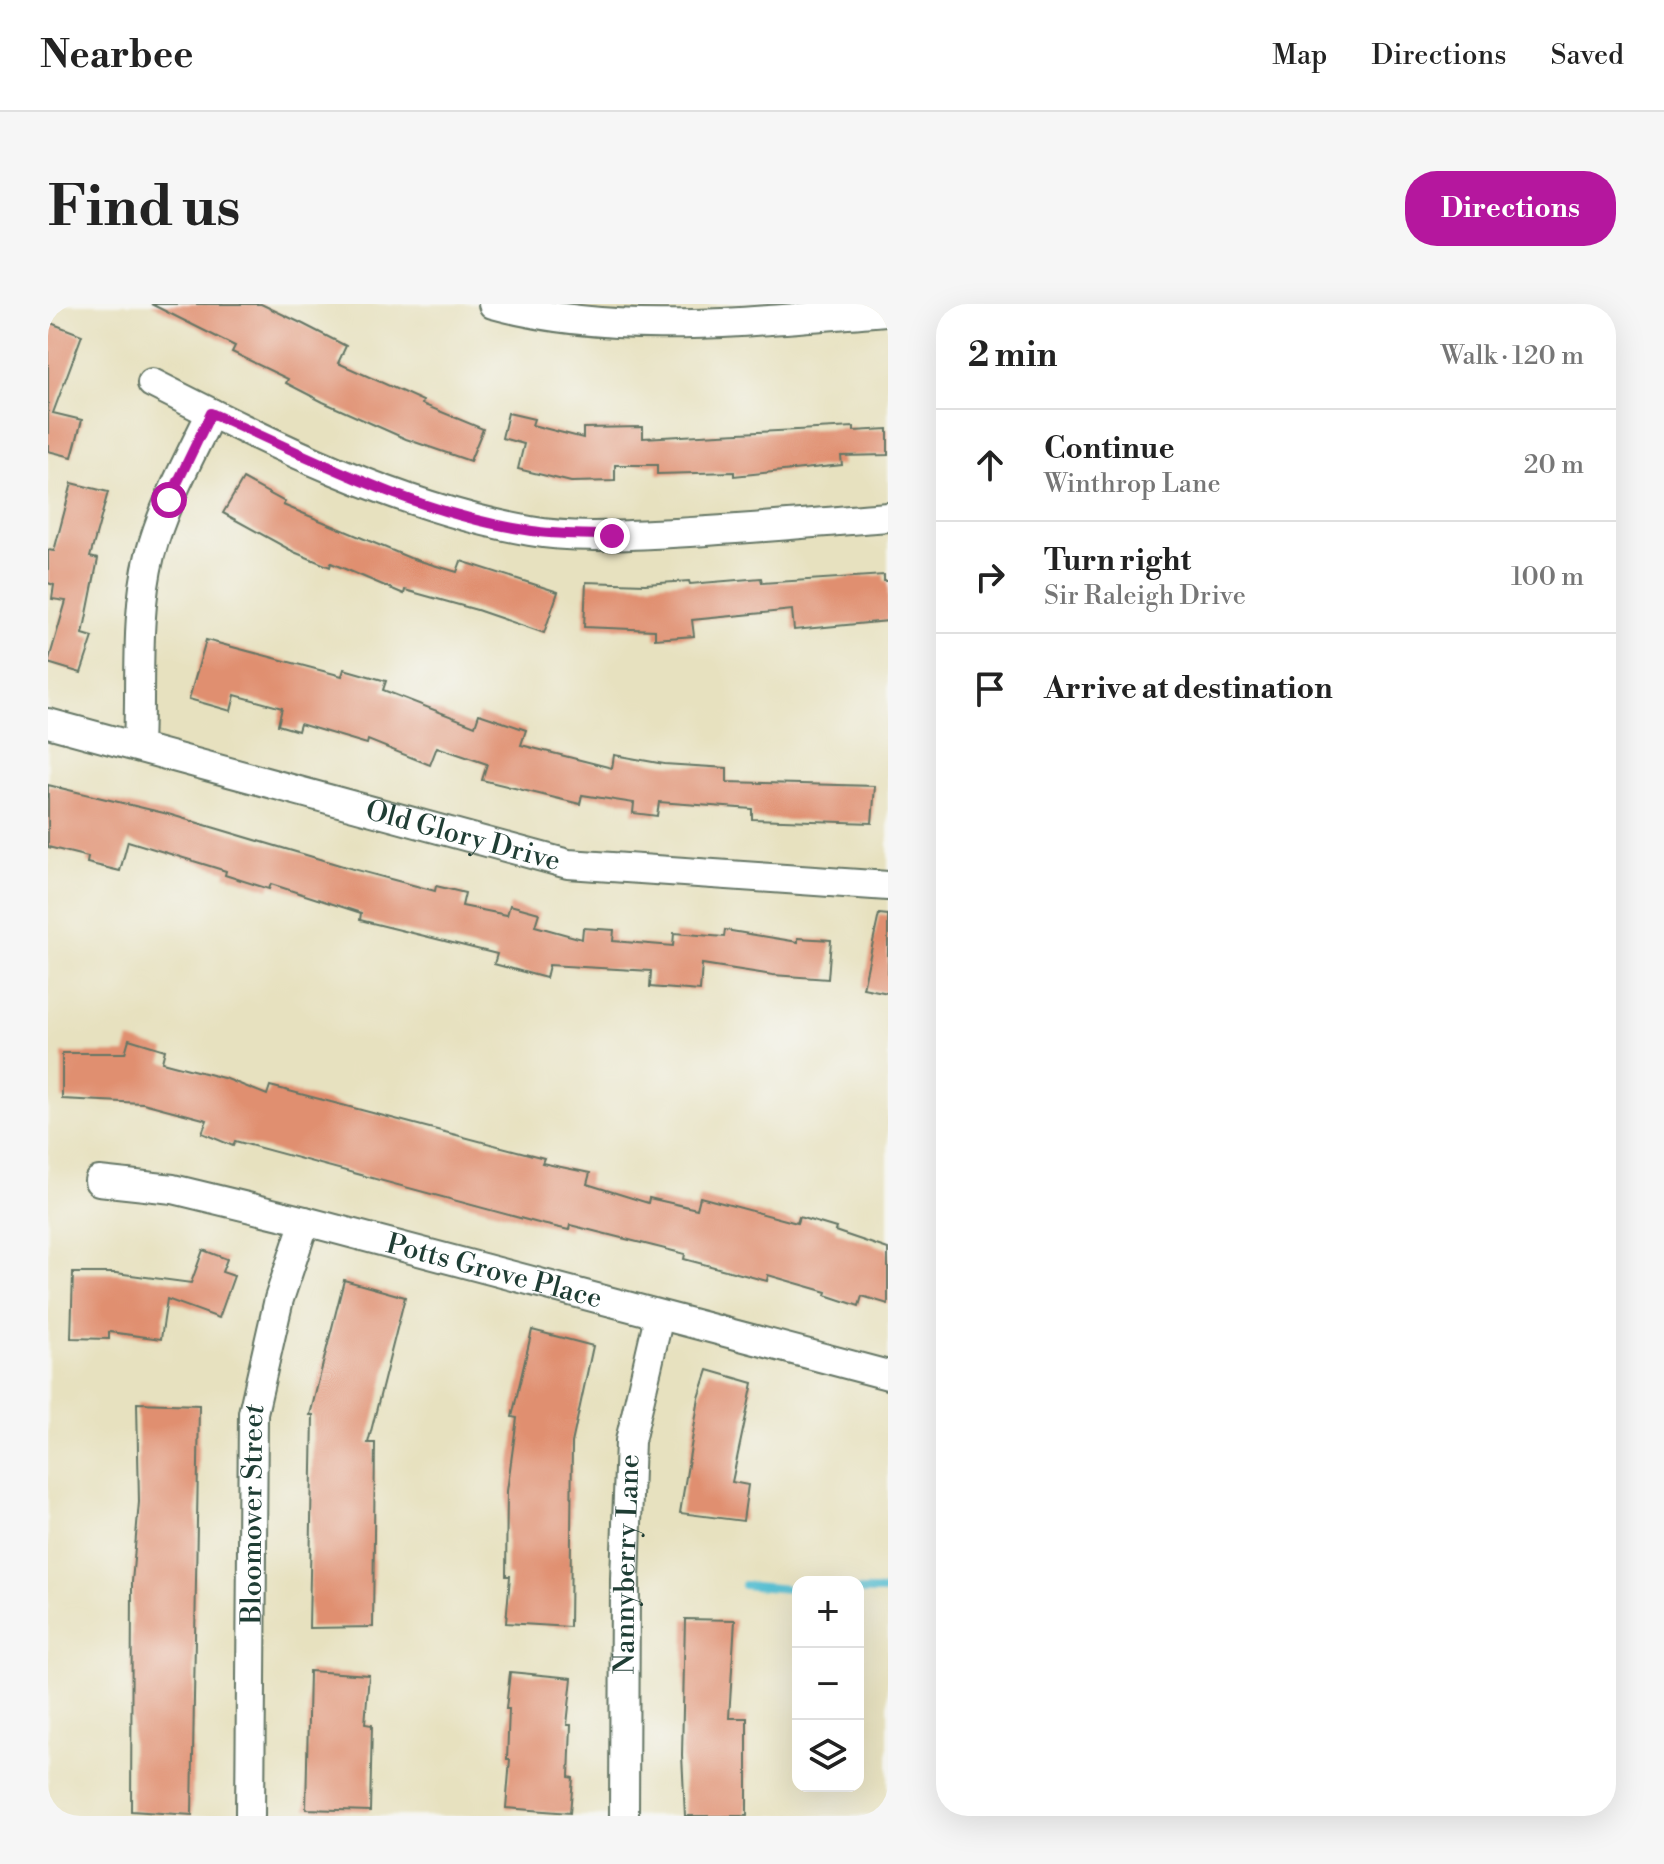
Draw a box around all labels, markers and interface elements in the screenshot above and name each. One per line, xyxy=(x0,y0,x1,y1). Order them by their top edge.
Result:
text: Nearbee xyxy=(40,32,193,79)
text: Map xyxy=(1272,38,1327,73)
text: Directions xyxy=(1371,38,1506,73)
text: Saved xyxy=(1550,38,1624,73)
button: Directions xyxy=(1405,171,1616,246)
text: Find us xyxy=(48,173,241,243)
text: 2 min xyxy=(968,335,1057,377)
text: Walk · 120 m xyxy=(1441,340,1584,372)
text: Continue xyxy=(1044,430,1175,468)
icon: ahead xyxy=(968,443,1012,487)
text: 20 m xyxy=(1524,449,1584,481)
text: Winthrop Lane xyxy=(1044,468,1221,500)
route start xyxy=(151,482,187,518)
route end xyxy=(594,518,630,554)
text: Turn right xyxy=(1044,542,1191,580)
icon: right xyxy=(968,555,1012,599)
text: 100 m xyxy=(1511,561,1584,593)
text: Sir Raleigh Drive xyxy=(1044,580,1246,612)
icon: arrive xyxy=(968,667,1012,711)
text: Arrive at destination xyxy=(1044,670,1333,708)
street label: Old Glory Drive xyxy=(362,792,564,879)
street label: Potts Grove Place xyxy=(383,1226,606,1316)
street label: Bloomover Street xyxy=(234,1400,272,1626)
street label: Nannyberry Lane xyxy=(607,1453,647,1674)
map controls xyxy=(792,1576,864,1792)
button: + xyxy=(792,1576,864,1648)
button: − xyxy=(792,1648,864,1720)
button: layers xyxy=(792,1720,864,1792)

